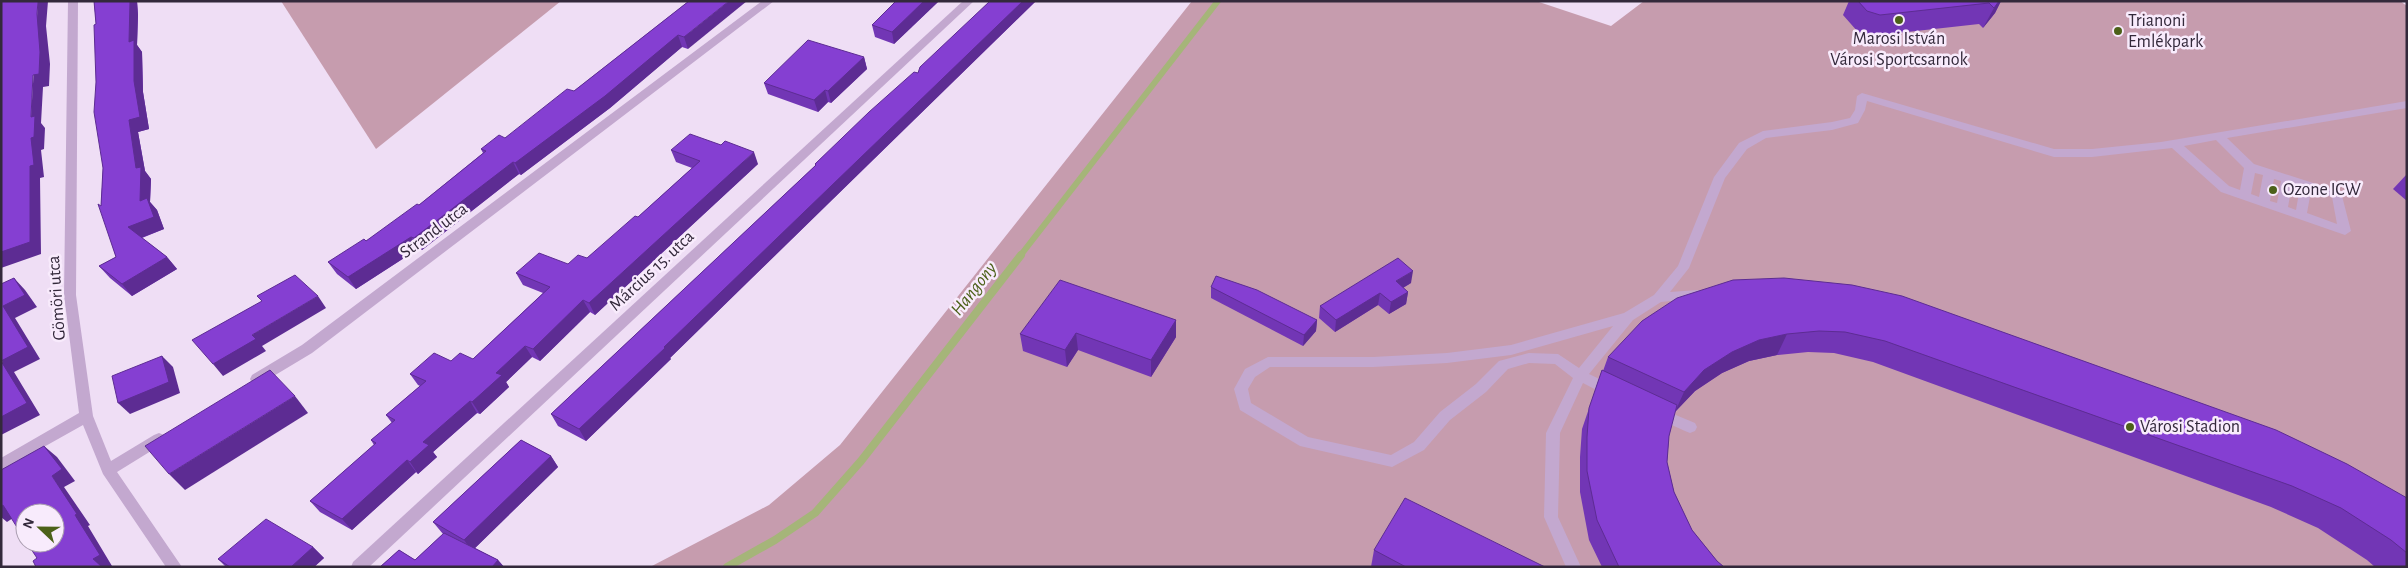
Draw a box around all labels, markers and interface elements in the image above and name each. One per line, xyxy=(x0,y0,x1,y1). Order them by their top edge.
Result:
place label: Trianoni Emlékpark xyxy=(2128,12,2204,51)
marker: Marosi István Városi Sportcsarnok xyxy=(1893,14,1905,26)
marker: Trianoni Emlékpark xyxy=(2112,25,2124,37)
place label: Marosi István Városi Sportcsarnok xyxy=(1830,30,1969,69)
place label: Ozone ICW xyxy=(2283,181,2361,199)
marker: Ozone ICW xyxy=(2267,184,2279,196)
street label: Strand utca xyxy=(397,200,471,262)
street label: Március 15. utca xyxy=(606,227,698,315)
street label: Gömöri utca xyxy=(45,255,69,341)
water label: Hangony xyxy=(947,259,1001,319)
place label: Városi Stadion xyxy=(2140,418,2240,436)
marker: Városi Stadion xyxy=(2124,421,2136,433)
north arrow xyxy=(15,503,65,553)
text: N xyxy=(21,516,37,531)

